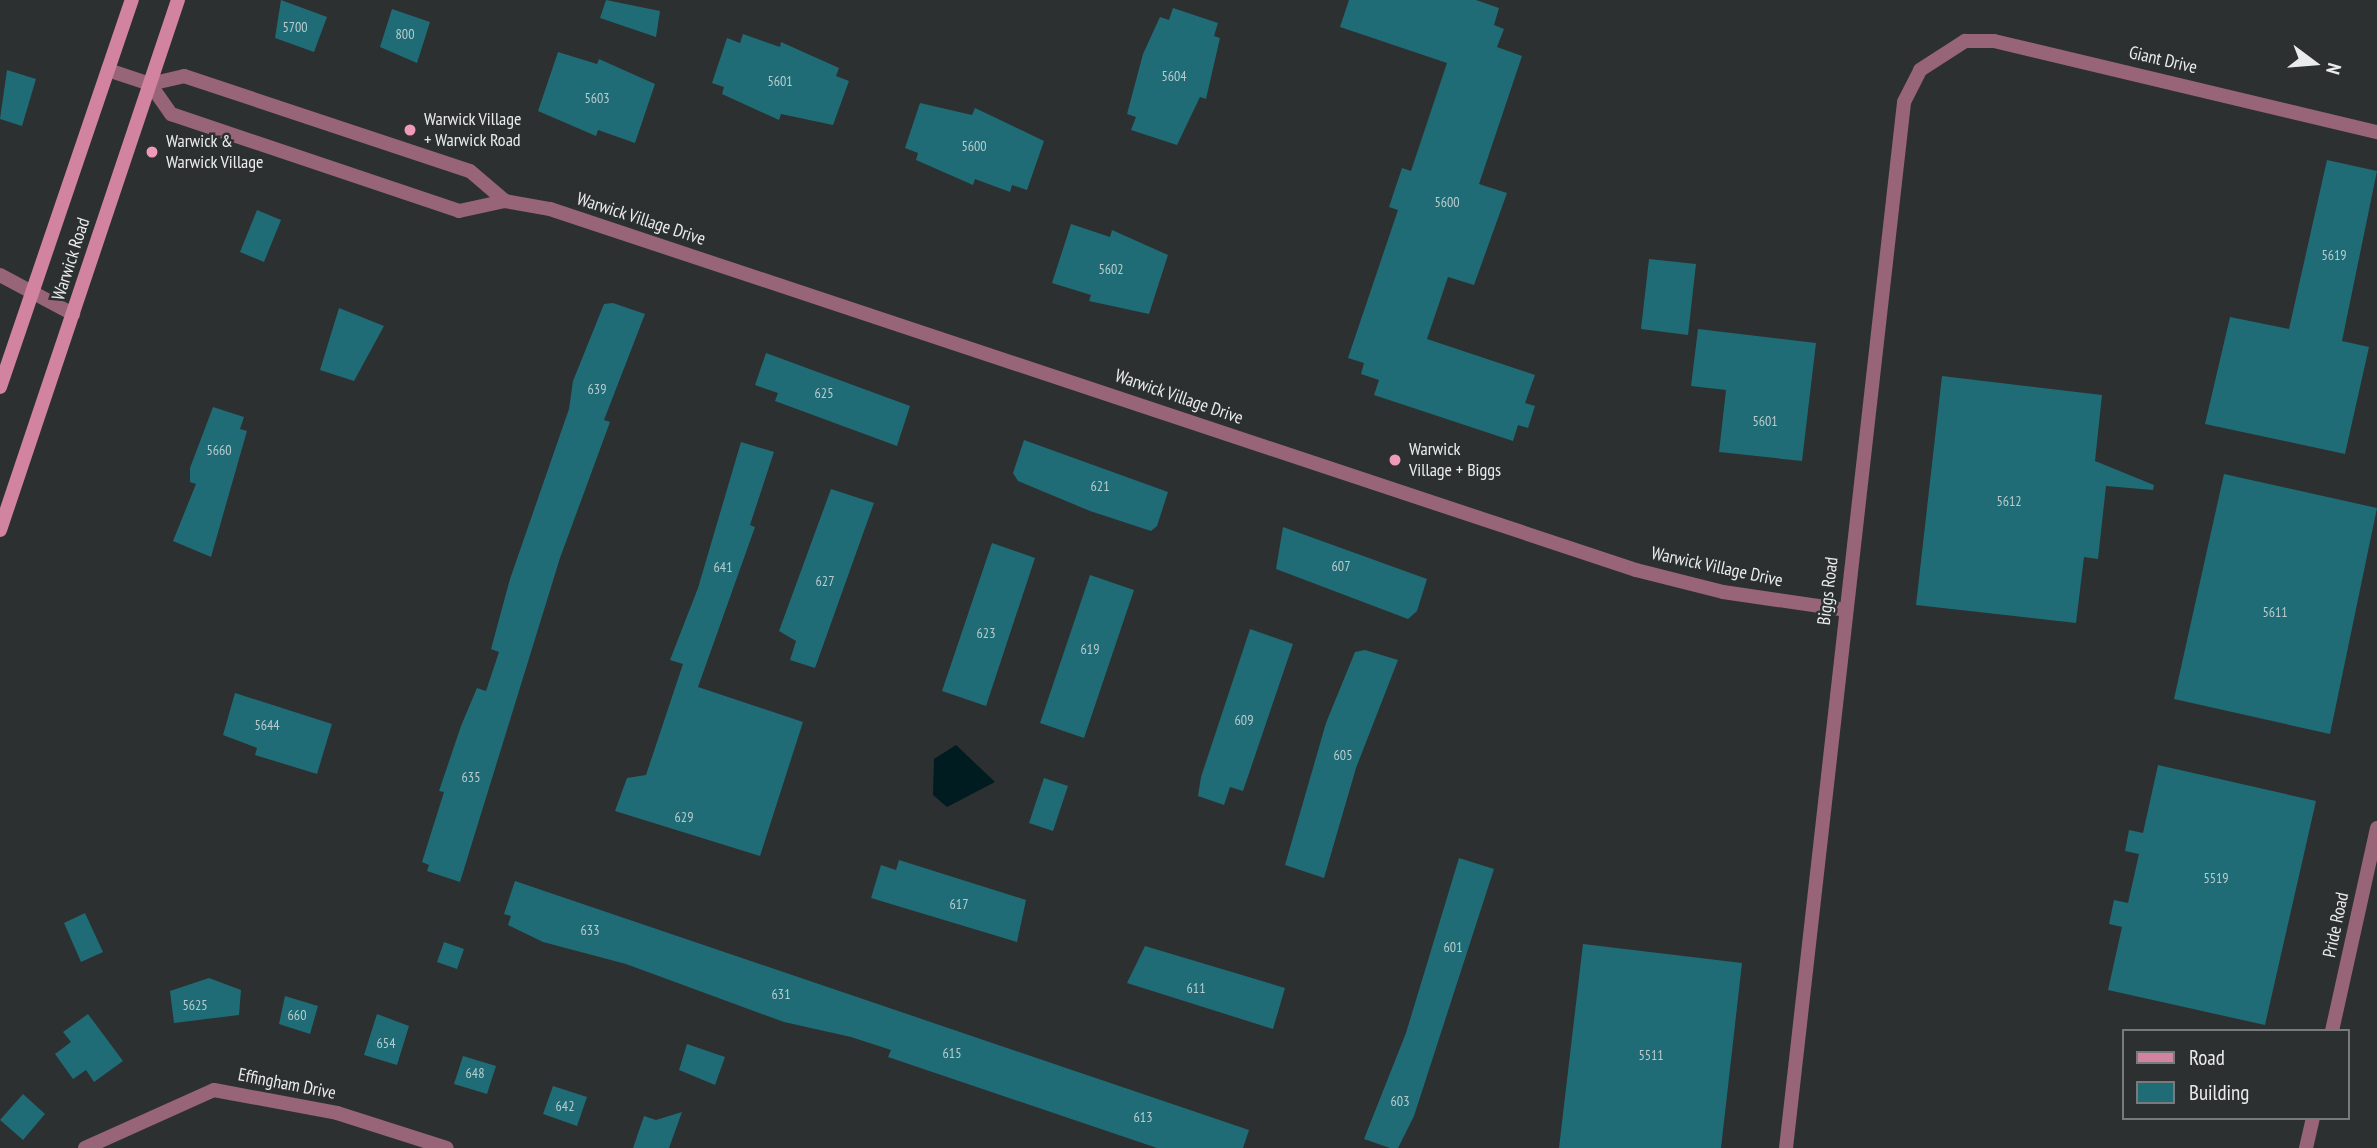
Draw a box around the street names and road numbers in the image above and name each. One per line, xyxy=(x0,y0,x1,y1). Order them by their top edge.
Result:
street label: Giant Drive xyxy=(2127,42,2199,78)
street label: Warwick Village Drive xyxy=(574,188,708,250)
street label: Warwick Road xyxy=(47,215,95,303)
street label: Warwick Village Drive xyxy=(1112,365,1246,429)
street label: Warwick Village Drive xyxy=(1649,542,1785,592)
street label: Biggs Road xyxy=(1813,556,1843,626)
street label: Pride Road xyxy=(2319,890,2353,960)
street label: Effingham Drive xyxy=(236,1064,338,1104)

